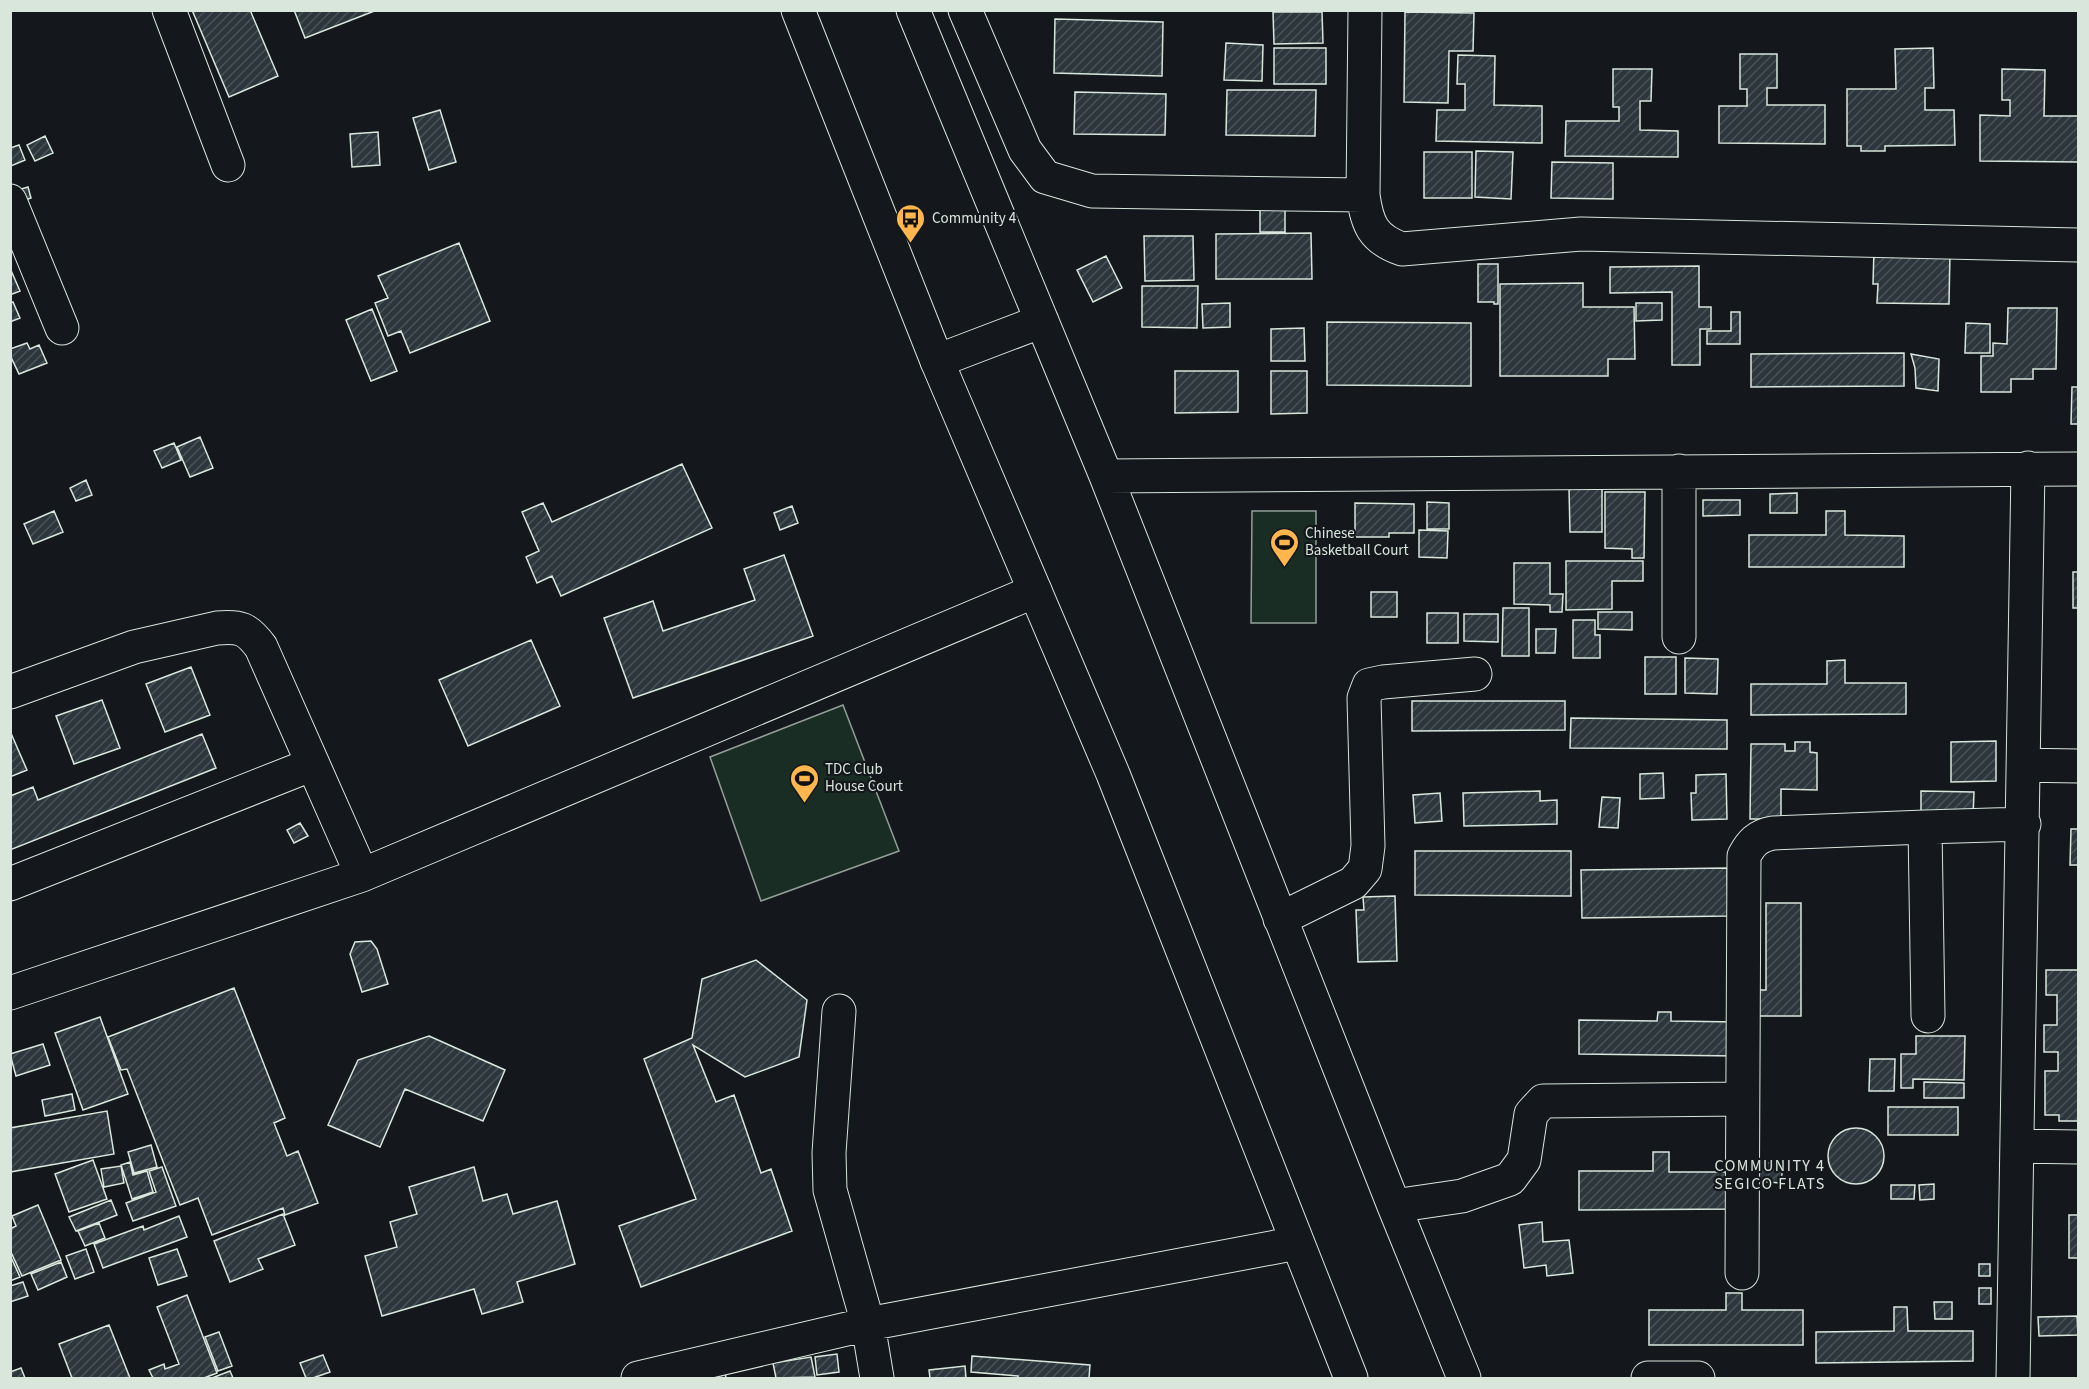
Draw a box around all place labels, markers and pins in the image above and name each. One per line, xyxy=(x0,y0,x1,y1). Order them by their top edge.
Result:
bus stop icon: Community 4 xyxy=(895,202,927,244)
place label: Community 4 xyxy=(932,208,1017,229)
place label: Chinese Basketball Court xyxy=(1305,523,1409,561)
sports icon: Chinese Basketball Court xyxy=(1268,526,1300,568)
place label: TDC Club House Court xyxy=(825,759,903,797)
sports icon: TDC Club House Court xyxy=(788,762,820,804)

